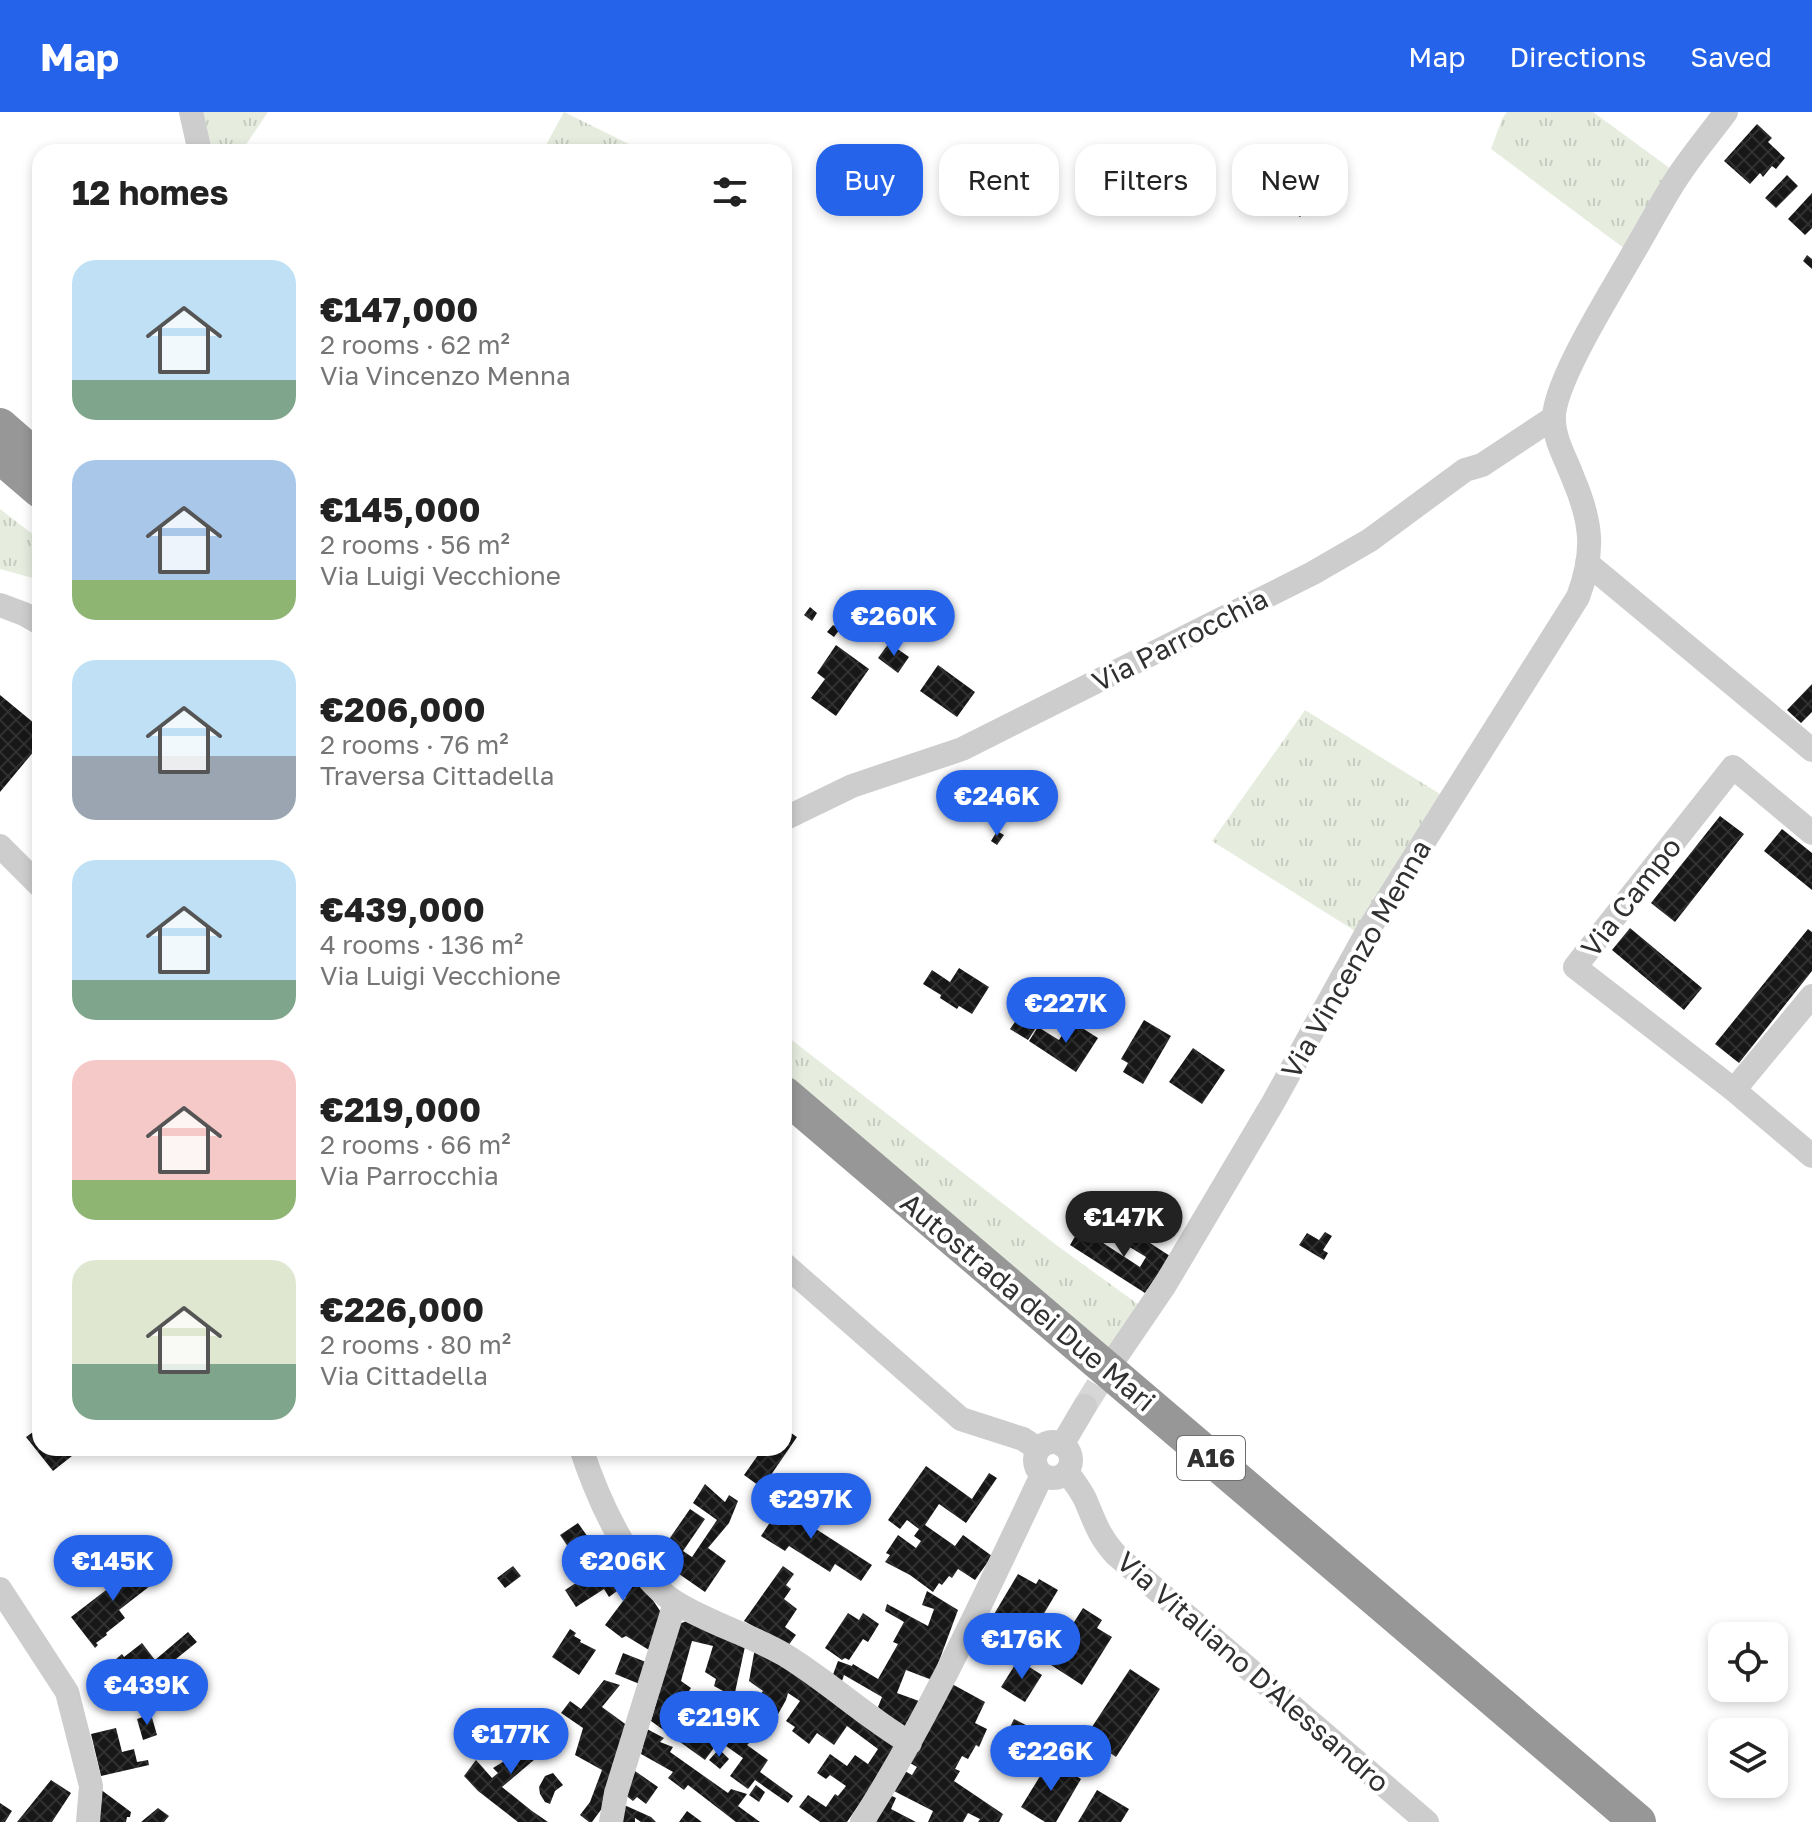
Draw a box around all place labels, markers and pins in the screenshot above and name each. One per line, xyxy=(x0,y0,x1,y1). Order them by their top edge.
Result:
pin: €260K xyxy=(838,590,950,658)
pin: €246K xyxy=(941,770,1053,838)
pin: €227K xyxy=(1010,977,1122,1045)
pin: €147K xyxy=(1068,1191,1180,1259)
pin: €297K xyxy=(755,1473,867,1541)
pin: €145K xyxy=(57,1535,169,1603)
pin: €206K xyxy=(567,1535,679,1603)
pin: €176K xyxy=(966,1613,1078,1681)
pin: €439K xyxy=(91,1659,203,1727)
pin: €219K xyxy=(663,1691,775,1759)
pin: €177K xyxy=(455,1708,567,1776)
pin: €226K xyxy=(995,1725,1107,1793)

